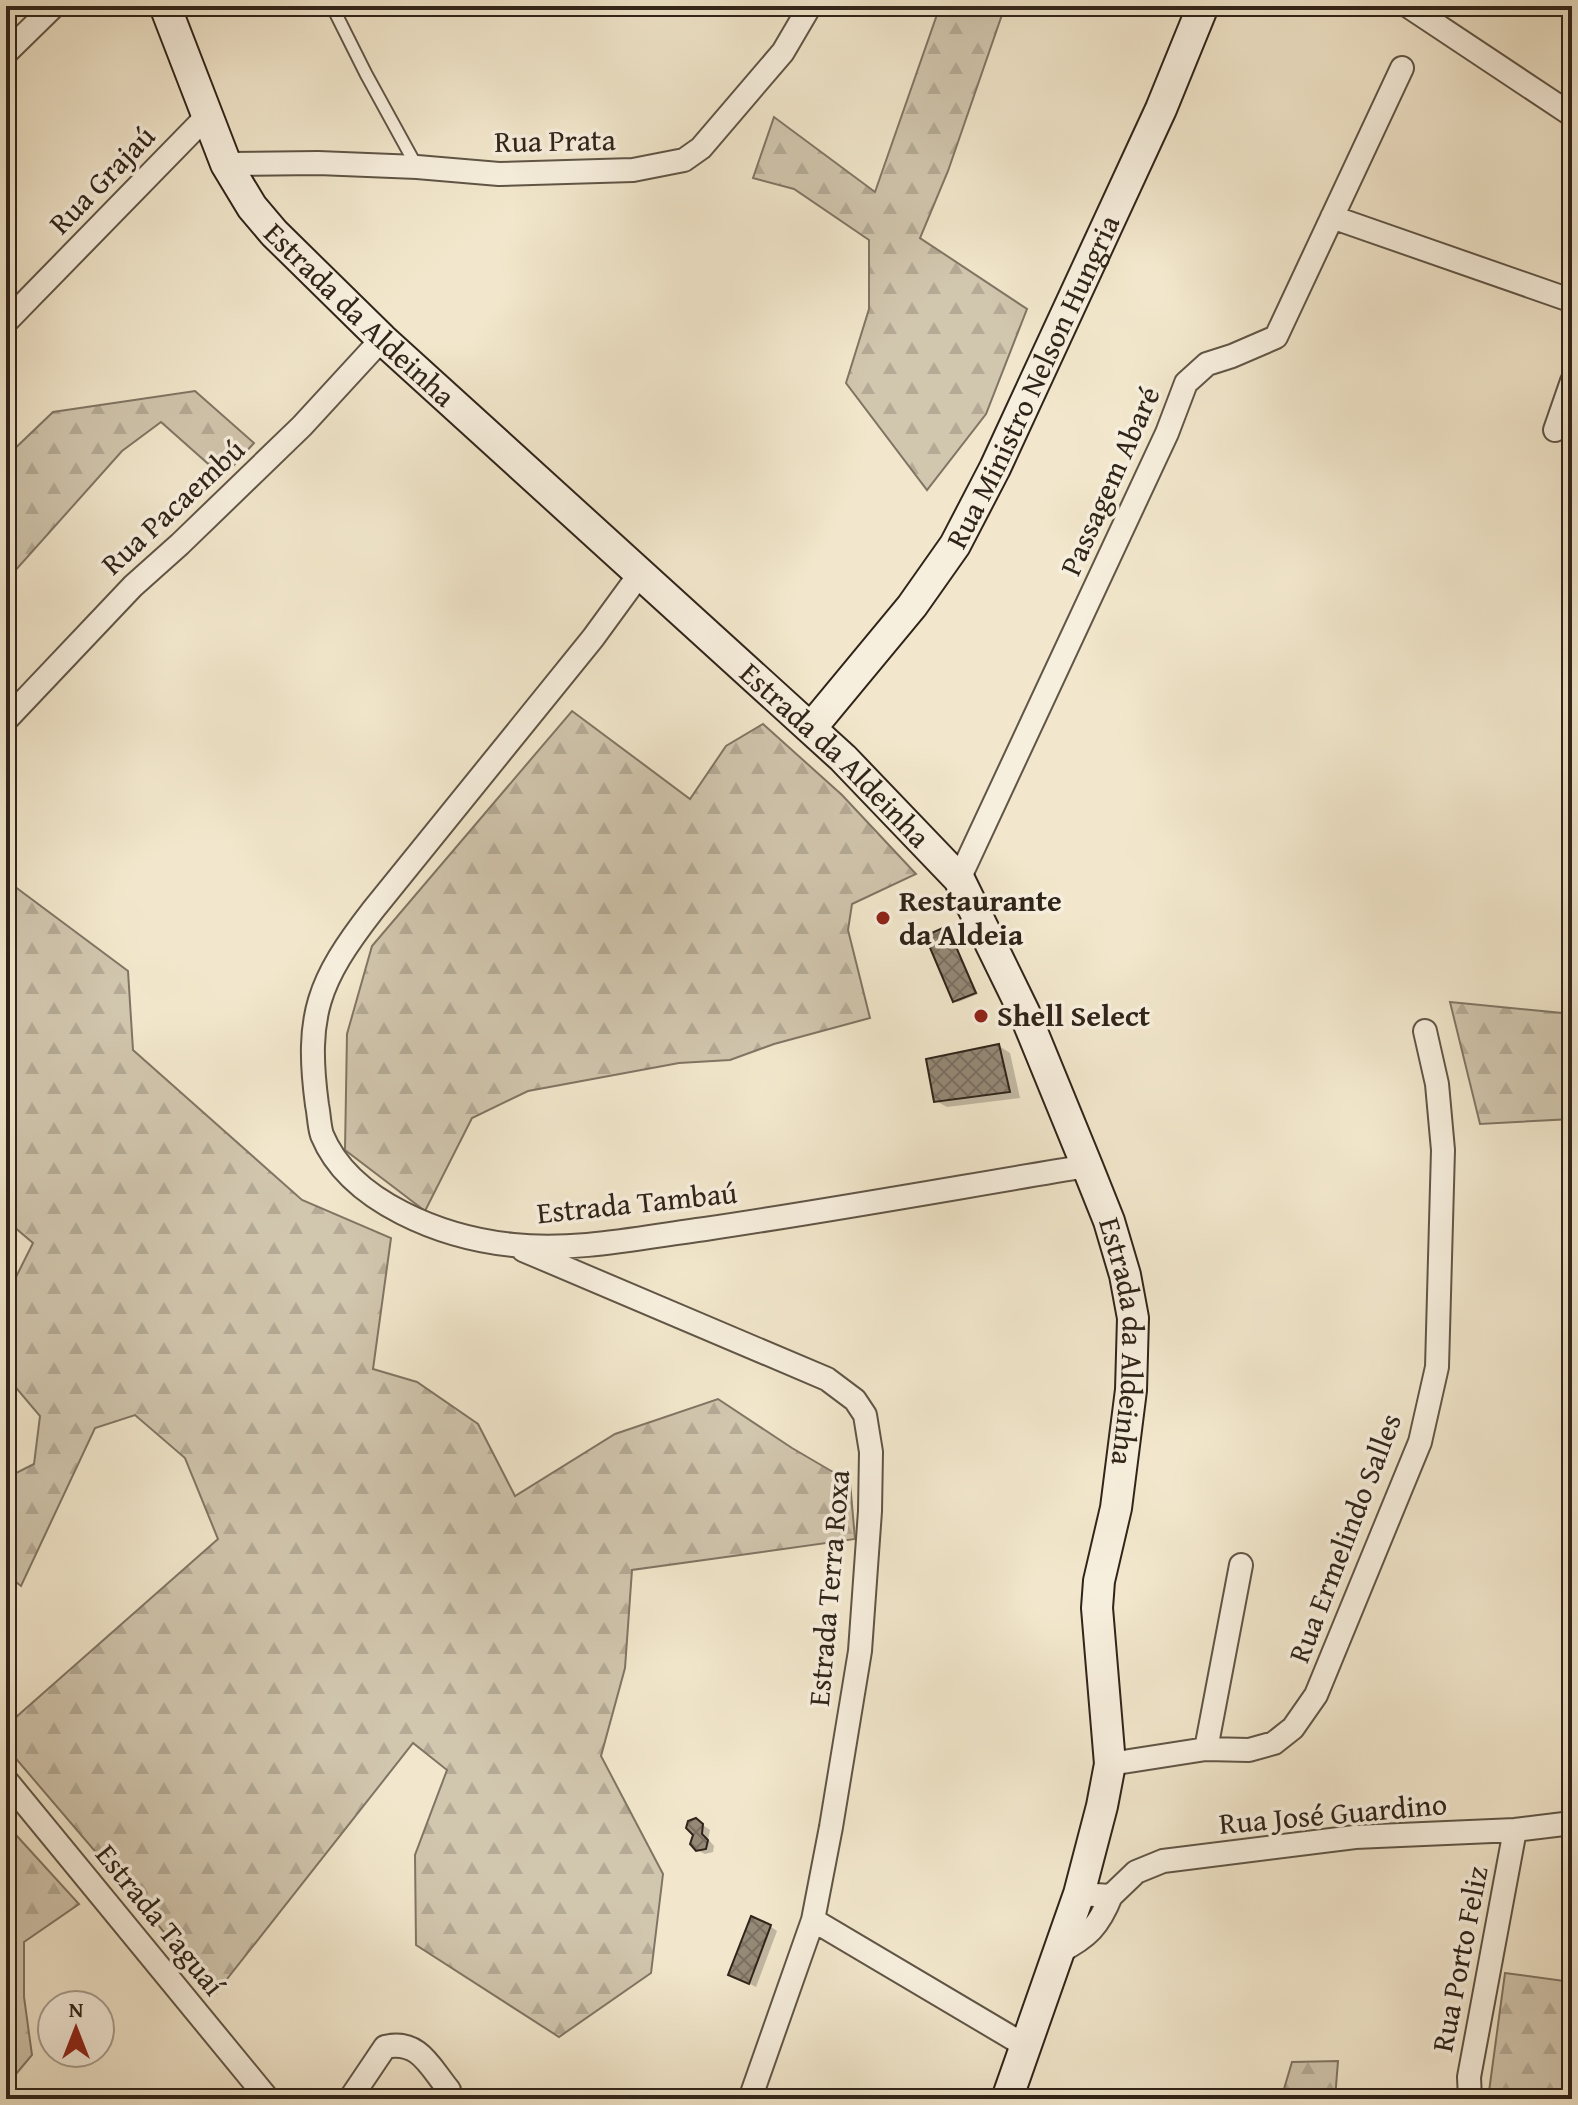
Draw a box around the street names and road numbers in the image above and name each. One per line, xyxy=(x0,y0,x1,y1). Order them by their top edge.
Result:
street label: Rua Grajaú xyxy=(38,114,165,244)
street label: Rua Prata xyxy=(494,117,616,163)
street label: Rua Ministro Nelson Hungria xyxy=(934,207,1130,556)
street label: Estrada da Aldeinha xyxy=(254,212,466,417)
street label: Passagem Abaré xyxy=(1048,379,1170,582)
street label: Rua Pacaembú xyxy=(91,427,255,585)
street label: Estrada da Aldeinha xyxy=(730,651,941,857)
street label: Estrada Tambaú xyxy=(535,1170,740,1234)
street label: Estrada da Aldeinha xyxy=(1088,1212,1156,1468)
street label: Rua Ermelindo Salles xyxy=(1276,1407,1412,1669)
street label: Estrada Terra Roxa xyxy=(796,1468,860,1708)
street label: Rua José Guardino xyxy=(1217,1781,1449,1845)
street label: Estrada Taguaí xyxy=(86,1834,236,2005)
street label: Rua Porto Feliz xyxy=(1419,1862,1499,2055)

